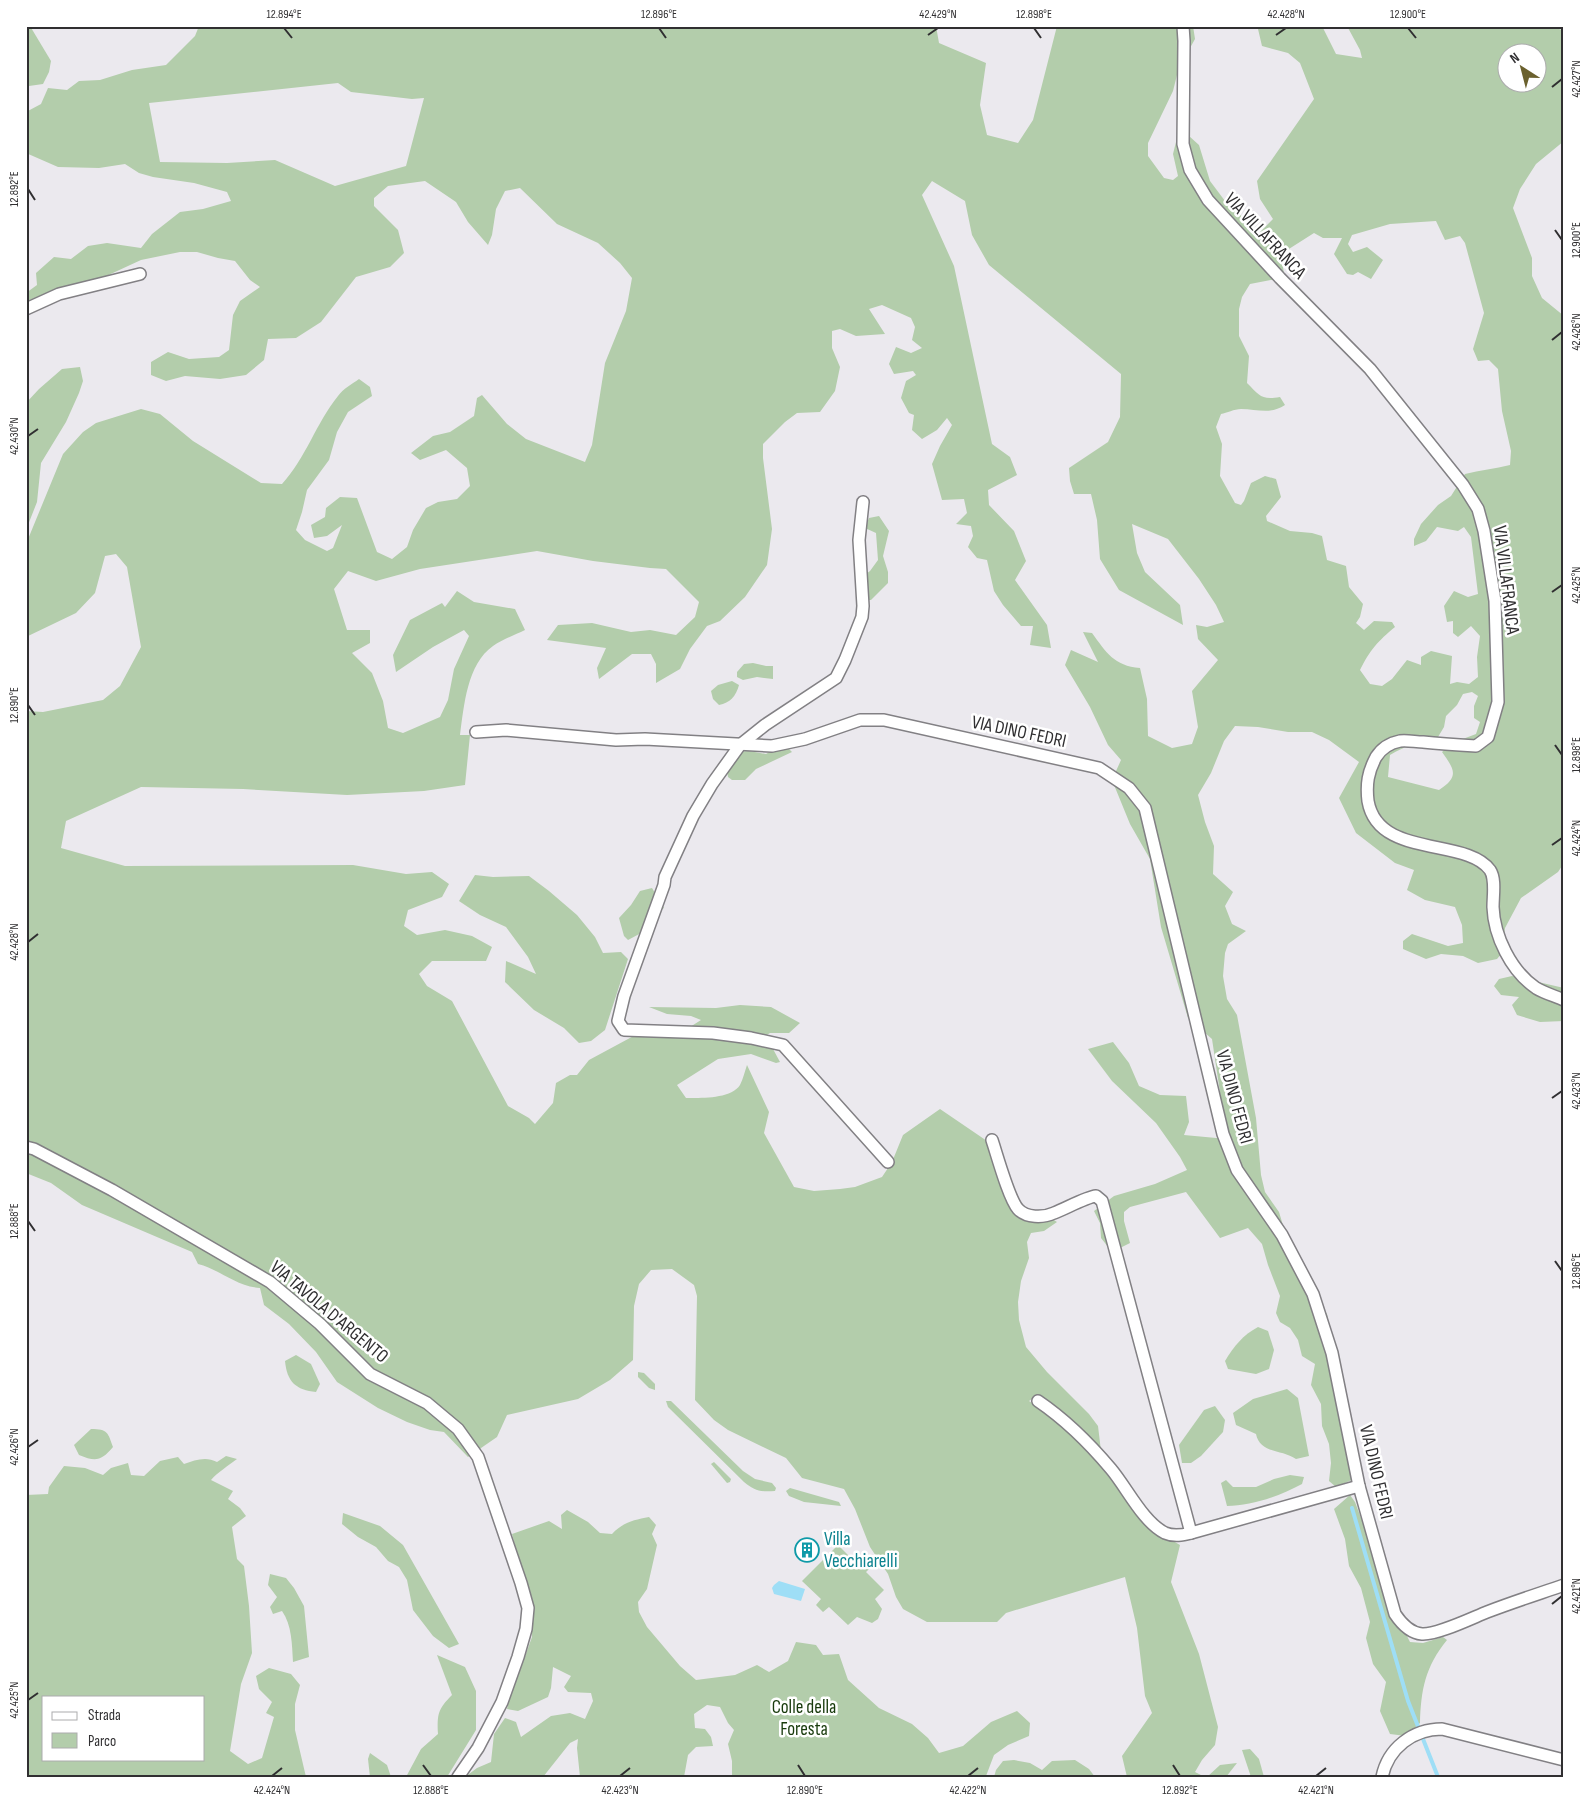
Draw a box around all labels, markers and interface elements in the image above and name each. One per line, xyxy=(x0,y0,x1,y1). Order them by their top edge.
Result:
text: 12.894°E xyxy=(266,7,302,22)
text: 12.896°E xyxy=(641,7,677,22)
text: 42.429°N xyxy=(919,7,957,22)
text: 12.898°E xyxy=(1016,7,1052,22)
text: 42.428°N xyxy=(1267,7,1305,22)
text: 12.900°E xyxy=(1390,7,1426,22)
north arrow xyxy=(1498,42,1548,92)
text: N xyxy=(1507,49,1523,67)
text: 42.427°N xyxy=(1569,60,1584,98)
text: 12.892°E xyxy=(7,171,22,207)
street label: VIA VILLAFRANCA xyxy=(1219,188,1311,285)
text: 12.900°E xyxy=(1569,222,1584,258)
text: 42.426°N xyxy=(1569,313,1584,351)
text: 42.430°N xyxy=(7,417,22,455)
street label: VIA VILLAFRANCA xyxy=(1488,524,1524,637)
text: 42.425°N xyxy=(1569,567,1584,603)
text: 12.890°E xyxy=(7,687,22,723)
street label: VIA DINO FEDRI xyxy=(970,711,1068,753)
text: 12.898°E xyxy=(1569,737,1584,773)
text: 42.424°N xyxy=(1569,820,1584,856)
text: 42.428°N xyxy=(7,923,22,961)
street label: VIA DINO FEDRI xyxy=(1210,1048,1258,1146)
text: 42.423°N xyxy=(1569,1072,1584,1110)
text: 12.888°E xyxy=(7,1203,22,1239)
text: 12.896°E xyxy=(1569,1253,1584,1289)
street label: VIA TAVOLA D'ARGENTO xyxy=(265,1256,393,1368)
street label: VIA DINO FEDRI xyxy=(1354,1423,1398,1521)
text: 42.426°N xyxy=(7,1428,22,1466)
place label: Villa Vecchiarelli xyxy=(824,1528,898,1573)
building icon: Villa Vecchiarelli xyxy=(794,1537,820,1563)
text: 42.421°N xyxy=(1569,1578,1584,1614)
text: 42.425°N xyxy=(7,1682,22,1718)
legend xyxy=(42,1696,205,1760)
park label: Colle della Foresta xyxy=(772,1696,836,1741)
text: Strada xyxy=(88,1706,121,1725)
text: Parco xyxy=(88,1732,116,1751)
text: 42.424°N xyxy=(254,1783,290,1798)
text: 12.888°E xyxy=(413,1783,449,1798)
text: 42.423°N xyxy=(601,1783,639,1798)
text: 12.890°E xyxy=(787,1783,823,1798)
text: 42.422°N xyxy=(950,1783,986,1798)
text: 12.892°E xyxy=(1162,1783,1198,1798)
text: 42.421°N xyxy=(1298,1783,1334,1798)

